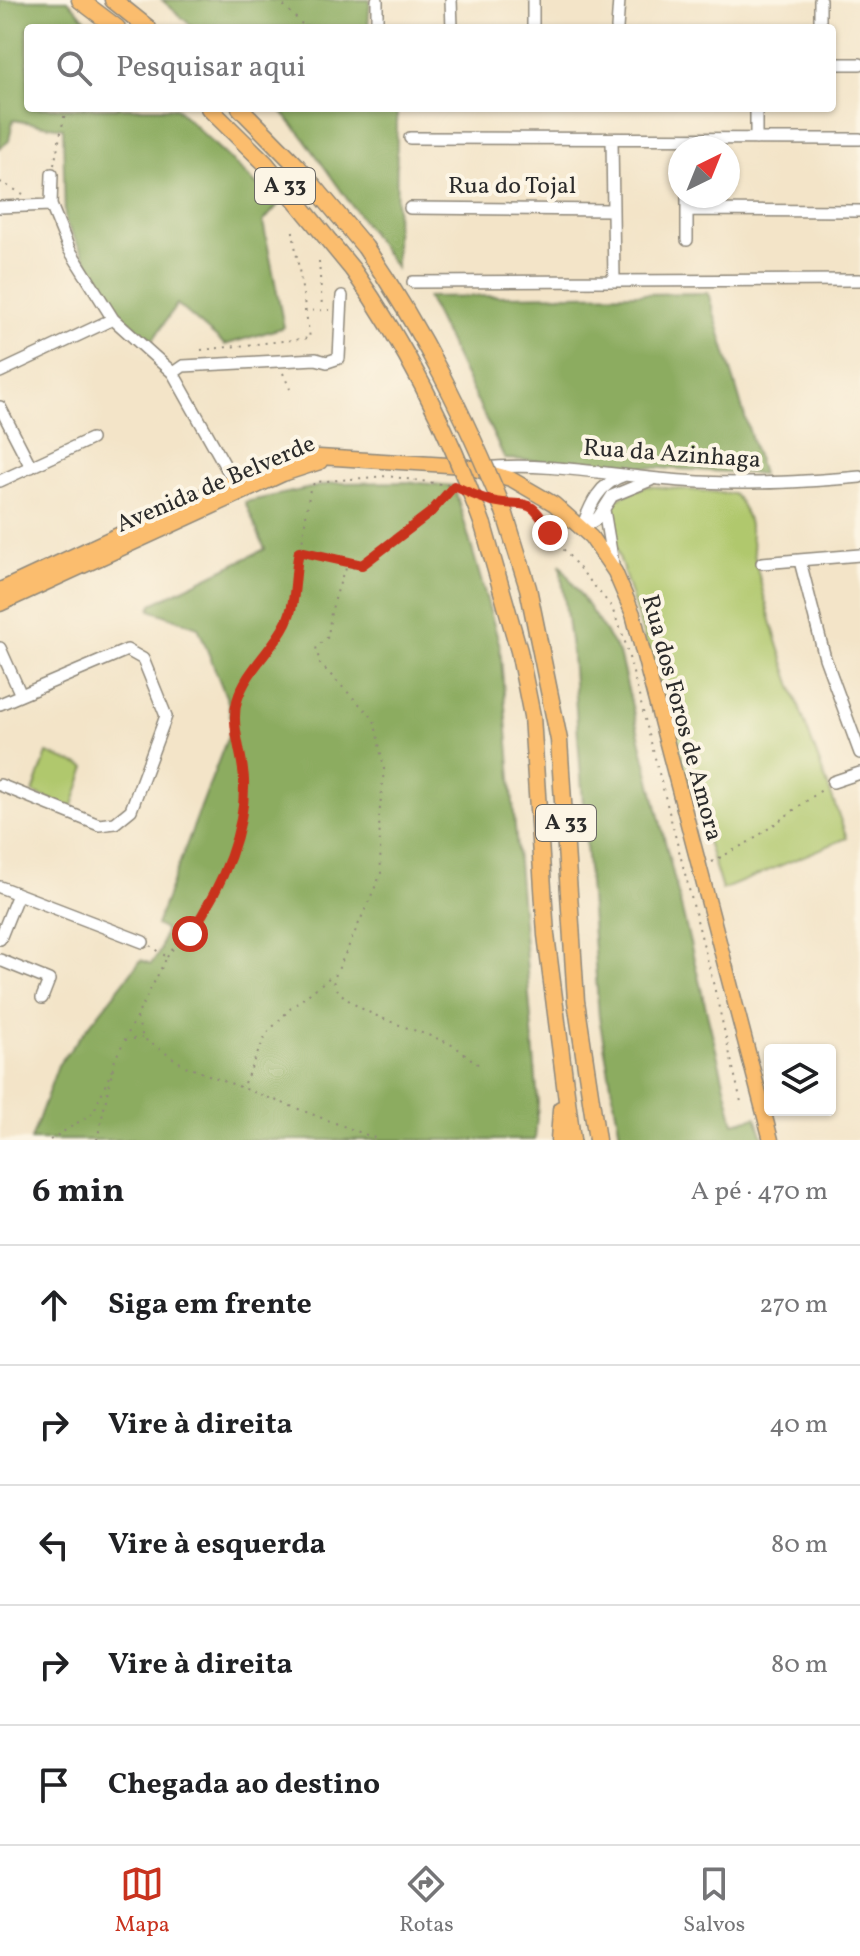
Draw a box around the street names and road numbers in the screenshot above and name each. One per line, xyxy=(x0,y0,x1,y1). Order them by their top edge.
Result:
road number: A 33 xyxy=(255,168,315,204)
street label: Rua do Tojal xyxy=(448,170,576,204)
street label: Avenida de Belverde xyxy=(111,428,321,542)
street label: Rua da Azinhaga xyxy=(582,432,762,478)
street label: Rua dos Foros de Amora xyxy=(632,591,730,845)
road number: A 33 xyxy=(536,805,596,841)

